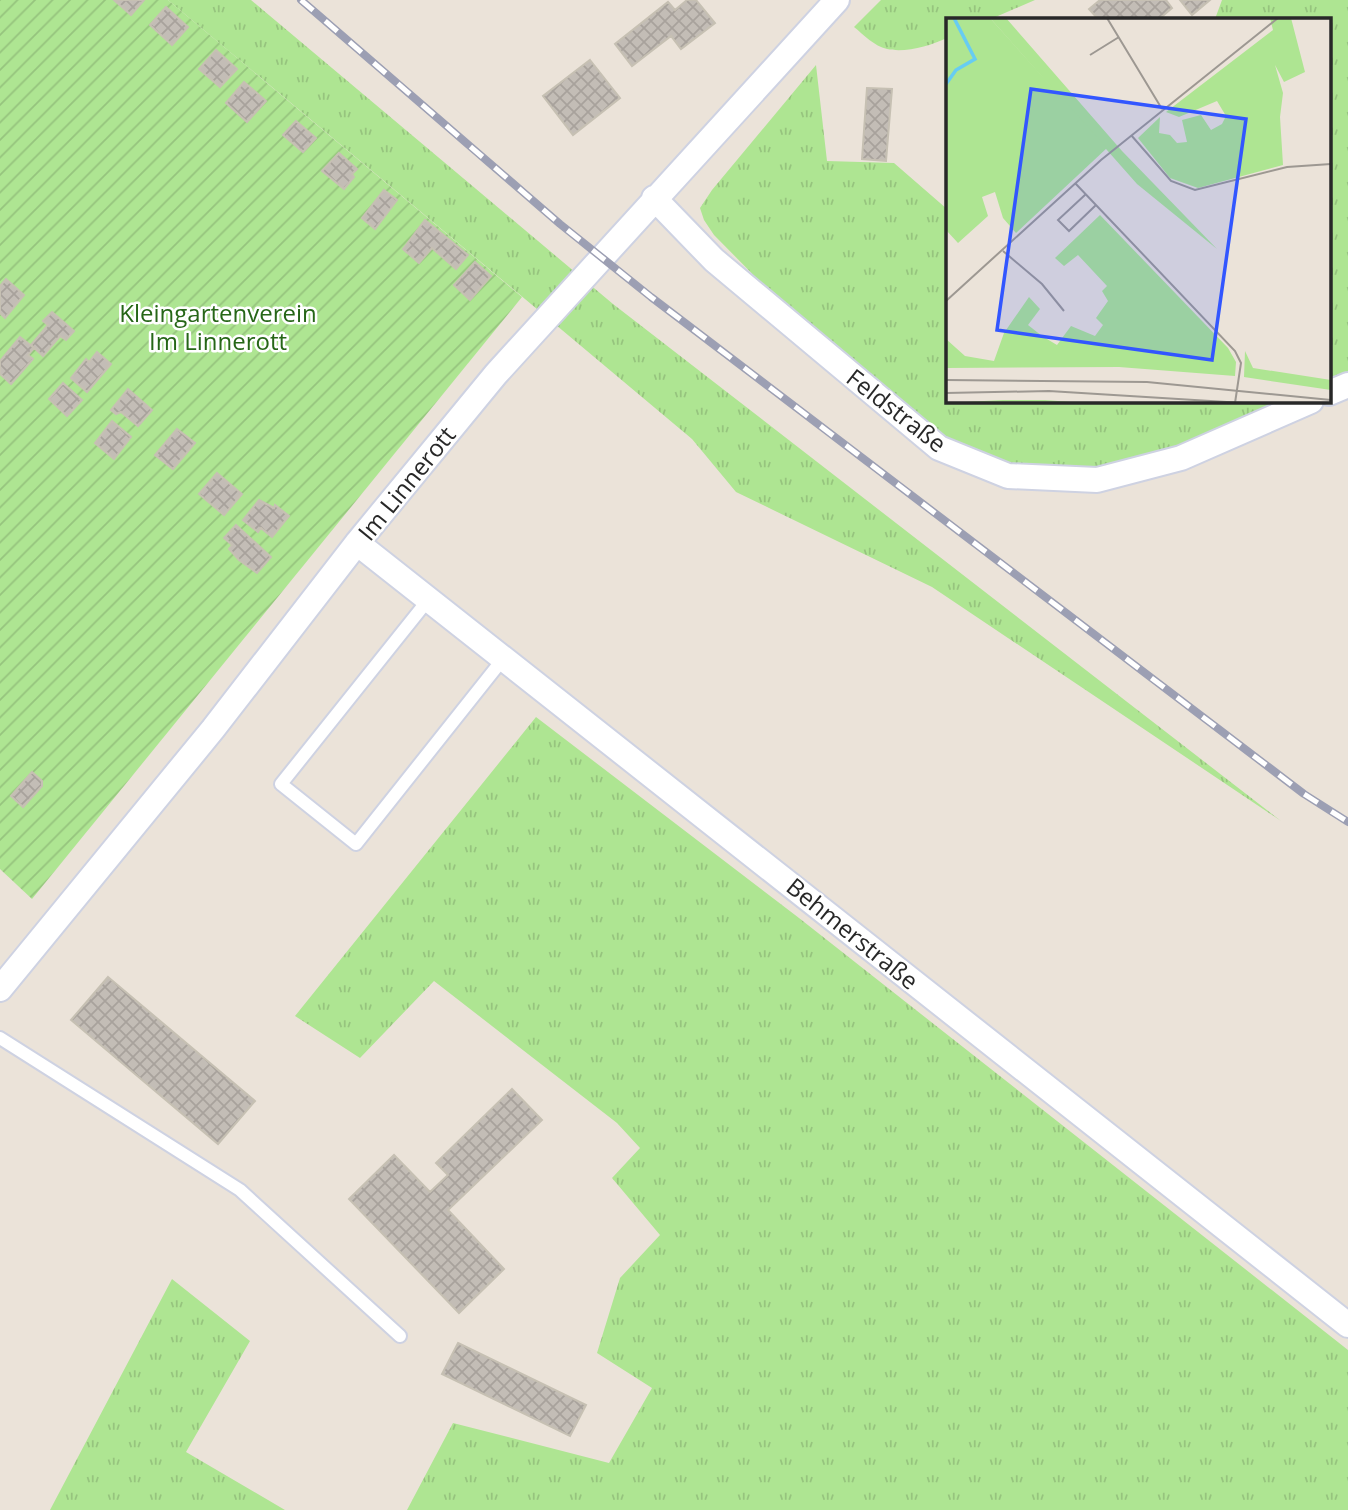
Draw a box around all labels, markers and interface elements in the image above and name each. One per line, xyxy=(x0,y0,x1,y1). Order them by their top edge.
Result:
inset map xyxy=(946,18,1330,402)
park label: Kleingartenverein Im Linnerott xyxy=(119,296,317,357)
street label: Feldstraße xyxy=(840,361,954,459)
street label: Im Linnerott xyxy=(350,419,462,547)
street label: Behmerstraße xyxy=(780,870,926,996)

